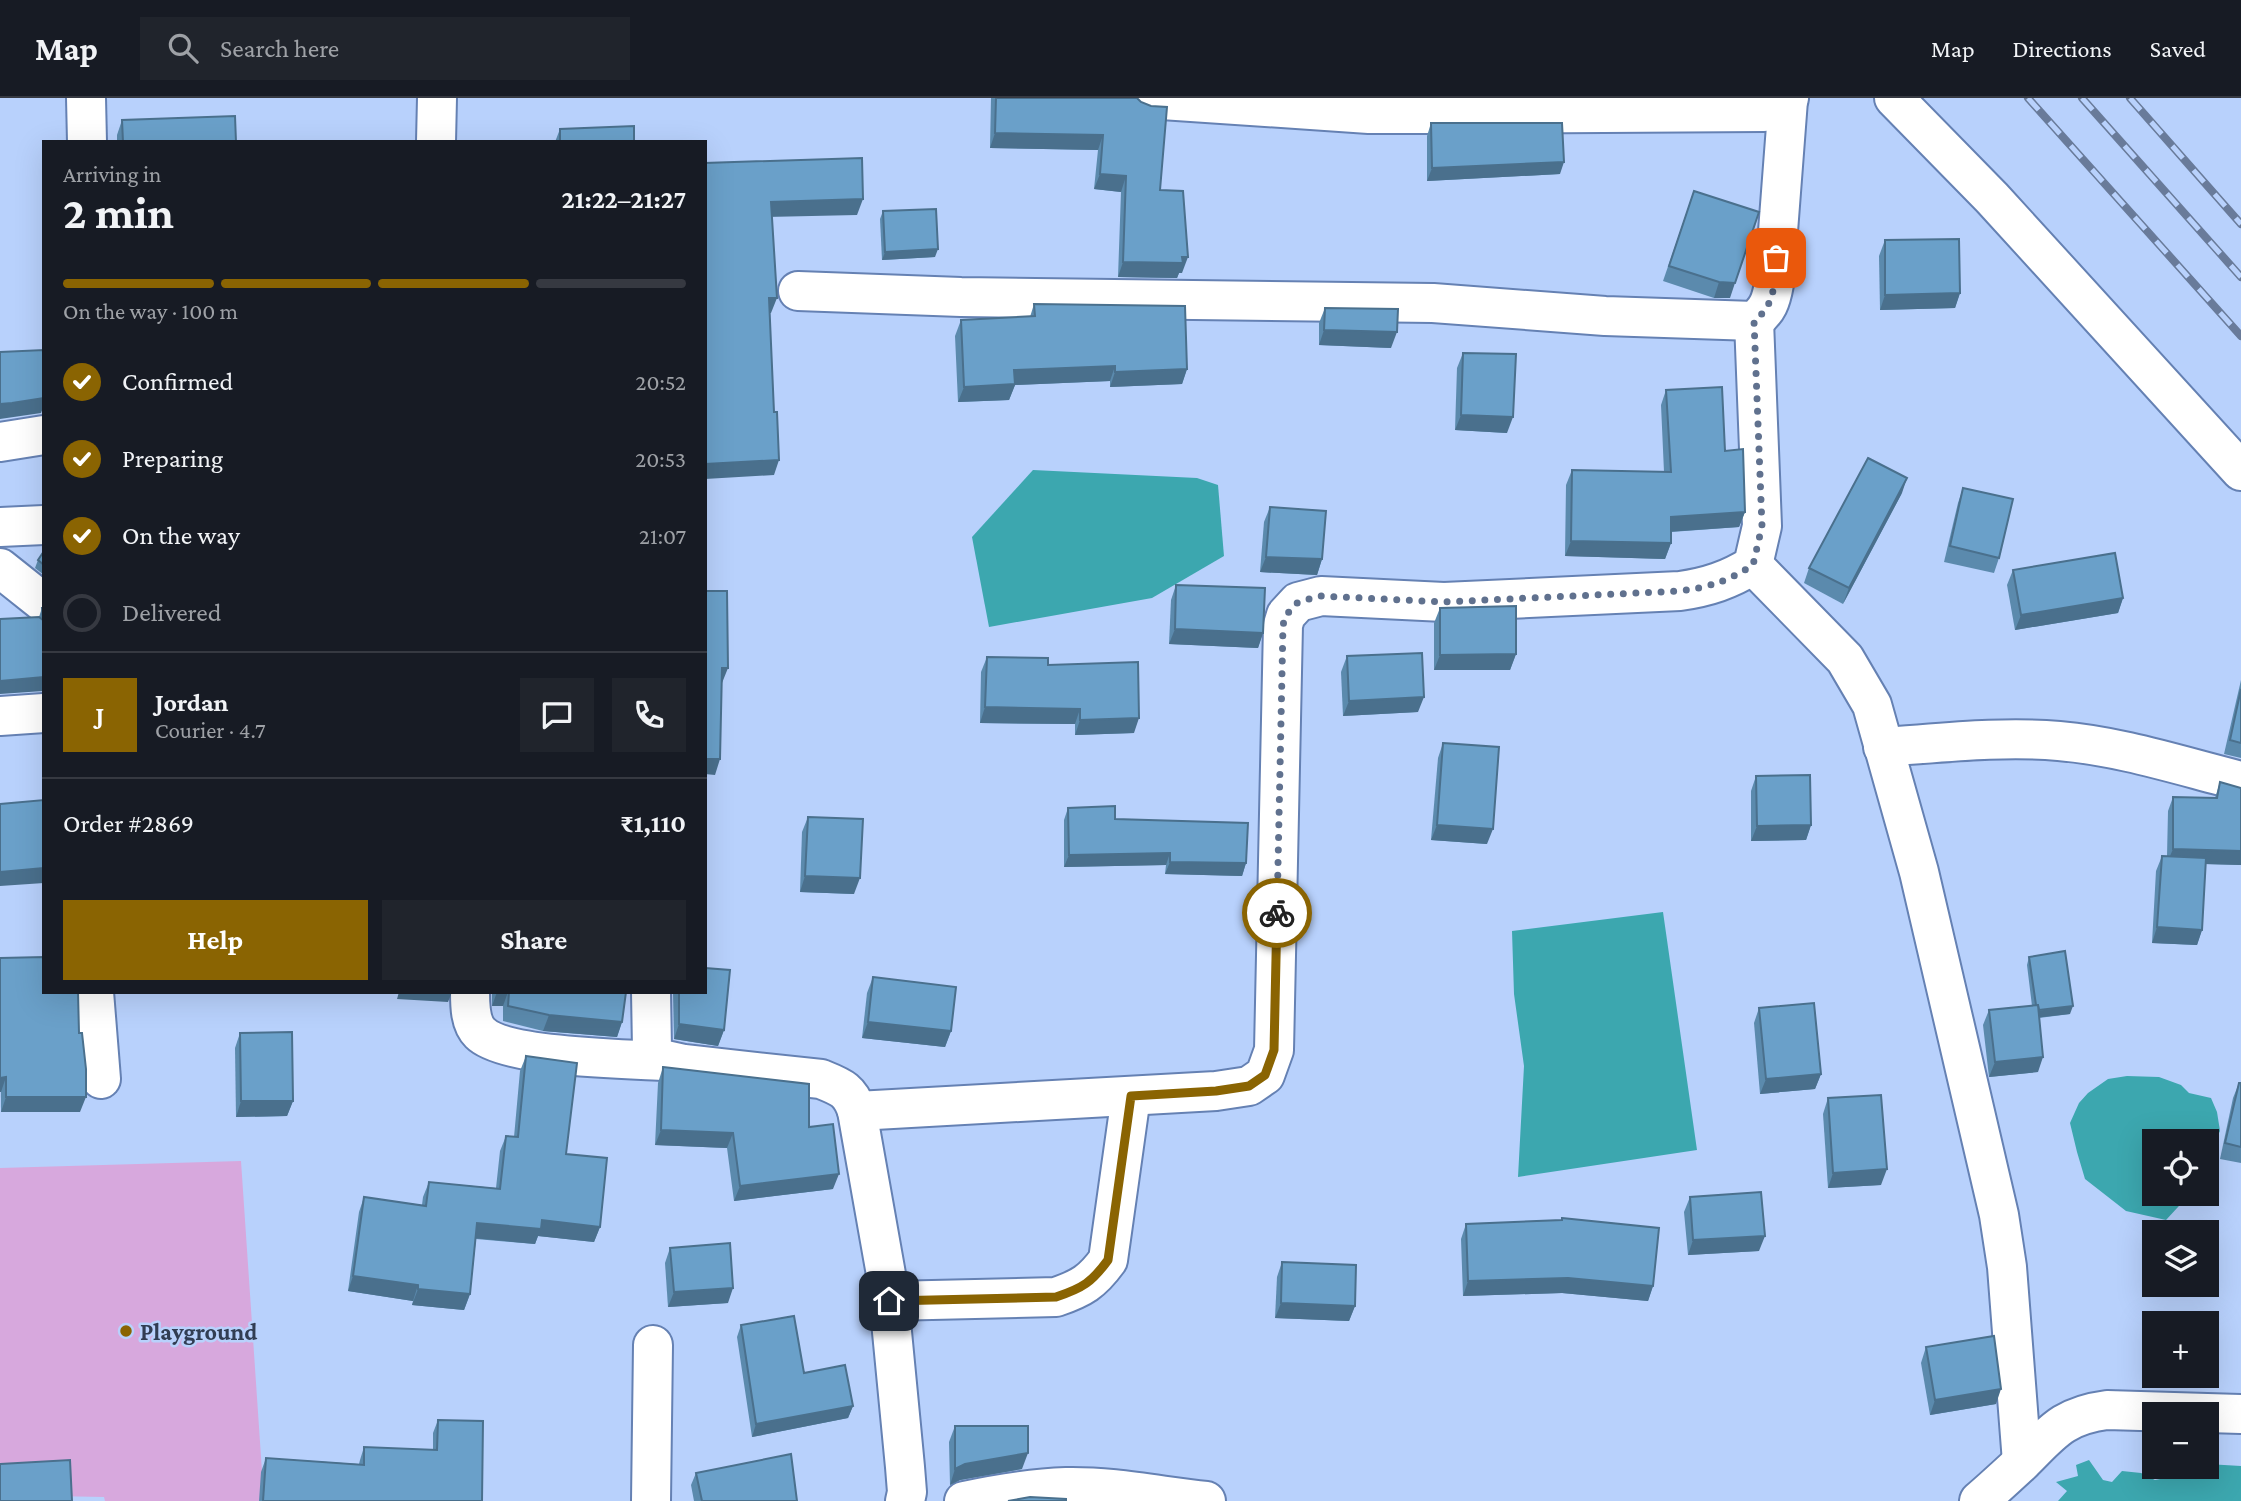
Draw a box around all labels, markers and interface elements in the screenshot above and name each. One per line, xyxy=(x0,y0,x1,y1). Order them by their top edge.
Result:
search box xyxy=(140,17,630,80)
icon: search xyxy=(164,29,202,67)
text: Map xyxy=(35,30,98,67)
text: Search here xyxy=(220,34,339,63)
text: Map xyxy=(1931,35,1975,62)
text: Directions xyxy=(2013,35,2112,62)
text: Saved xyxy=(2150,35,2206,62)
text: Arriving in xyxy=(63,161,161,187)
text: 21:22–21:27 xyxy=(562,185,686,214)
text: 2 min xyxy=(63,187,174,238)
pin xyxy=(1746,228,1806,288)
icon: bag xyxy=(1757,239,1795,277)
text: On the way · 100 m xyxy=(63,298,238,324)
icon: check xyxy=(63,363,101,401)
text: Confirmed xyxy=(122,367,233,396)
text: 20:52 xyxy=(636,369,686,395)
icon: check xyxy=(63,440,101,478)
text: Preparing xyxy=(122,444,223,473)
text: 20:53 xyxy=(635,446,686,472)
icon: check xyxy=(63,517,101,555)
text: On the way xyxy=(122,521,240,550)
text: 21:07 xyxy=(639,523,686,549)
text: Delivered xyxy=(122,598,221,627)
button: chat xyxy=(520,678,594,752)
button: phone xyxy=(612,678,686,752)
text: Jordan xyxy=(155,688,229,717)
text: J xyxy=(96,701,104,730)
text: Courier · 4.7 xyxy=(155,717,266,743)
text: Order #2869 xyxy=(63,809,194,838)
text: ₹1,110 xyxy=(620,809,686,838)
courier xyxy=(1242,878,1312,948)
icon: bike xyxy=(1258,894,1296,932)
button: Help xyxy=(63,900,368,980)
button: Share xyxy=(382,900,686,980)
map controls xyxy=(2142,1129,2219,1479)
button: locate xyxy=(2142,1129,2219,1206)
button: layers xyxy=(2142,1220,2219,1297)
pin xyxy=(859,1271,919,1331)
icon: home xyxy=(870,1282,908,1320)
button: + xyxy=(2142,1311,2219,1388)
place label: Playground xyxy=(140,1318,257,1345)
marker: Playground xyxy=(118,1323,134,1339)
button: − xyxy=(2142,1402,2219,1479)

